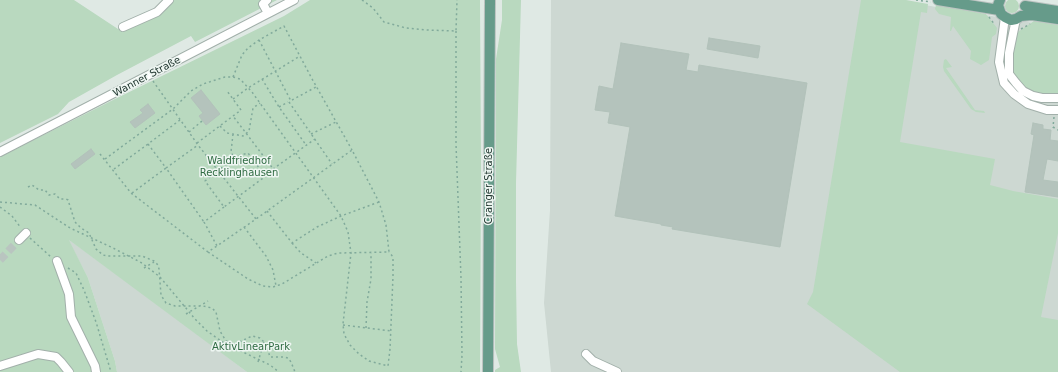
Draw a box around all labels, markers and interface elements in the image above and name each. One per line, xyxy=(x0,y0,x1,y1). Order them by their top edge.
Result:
street label: Wanner Straße xyxy=(111,54,183,100)
street label: Cranger Straße xyxy=(483,148,495,224)
park label: Waldfriedhof Recklinghausen xyxy=(200,155,278,178)
park label: AktivLinearPark xyxy=(212,341,290,353)

